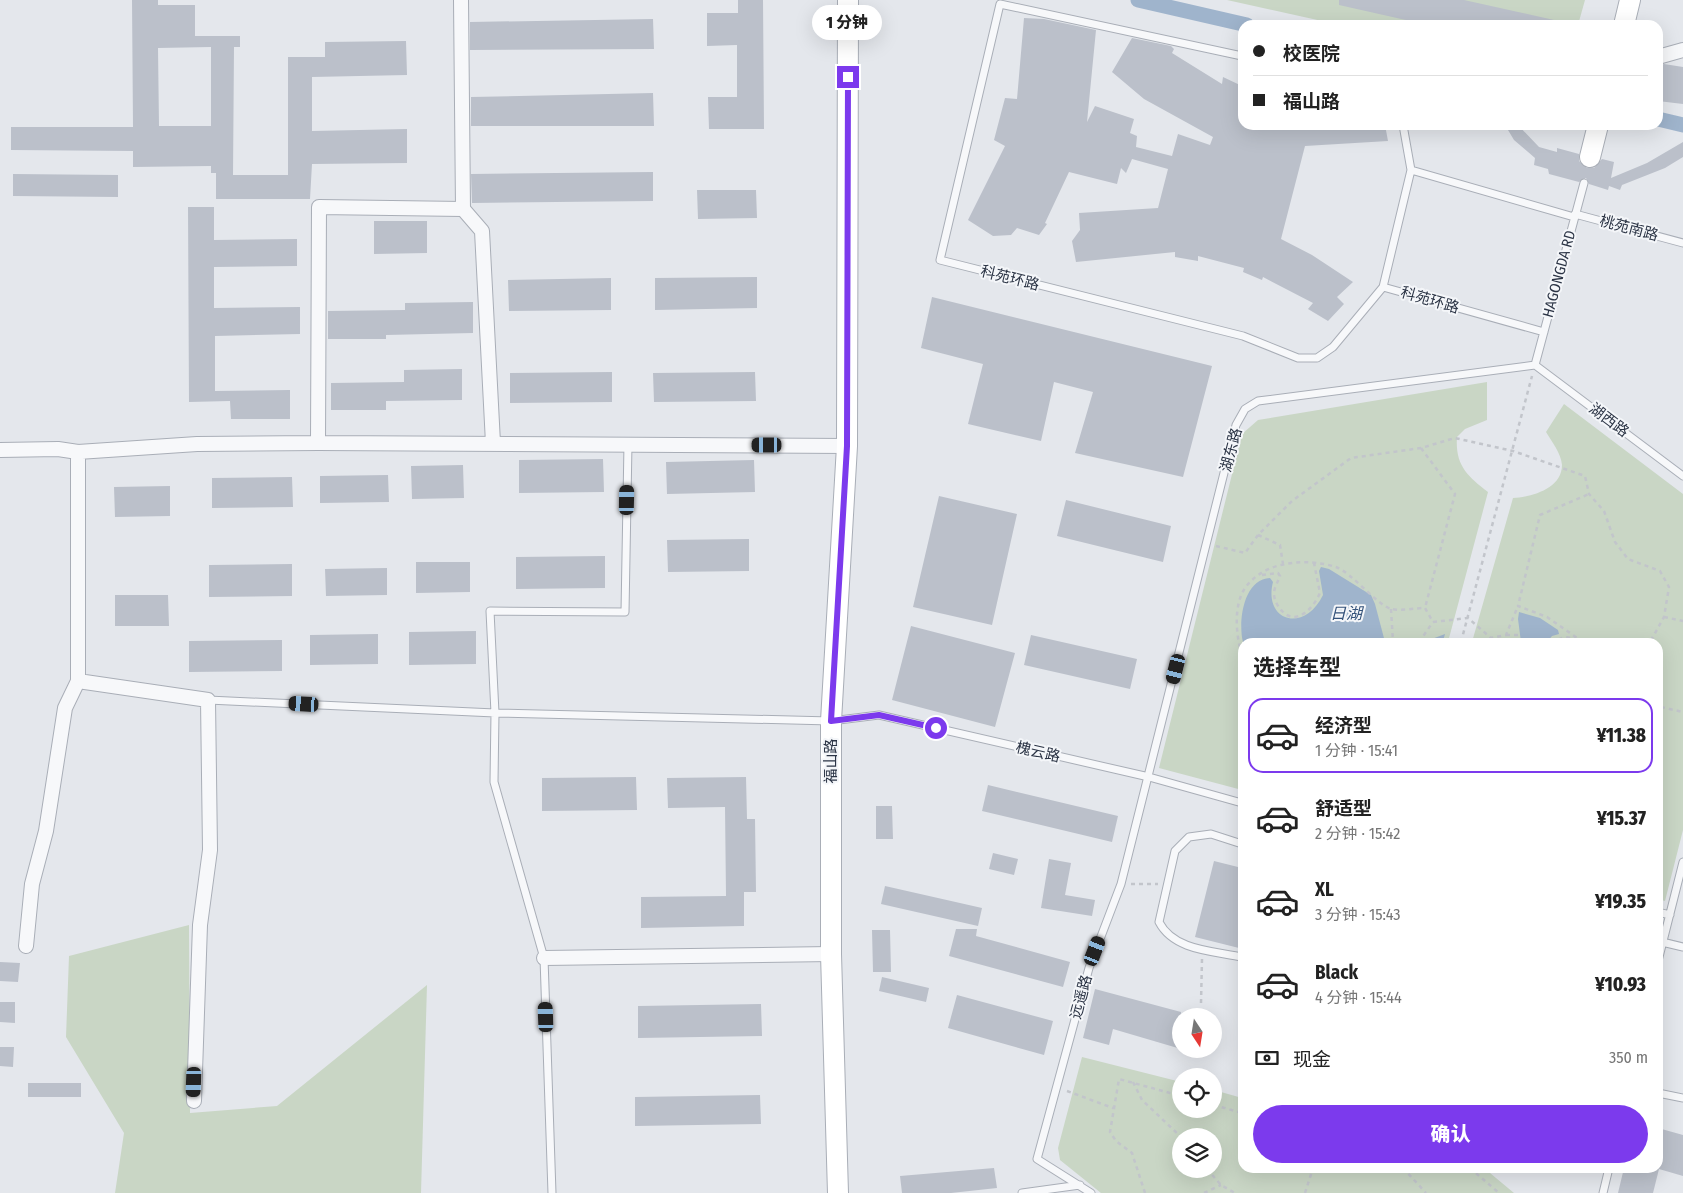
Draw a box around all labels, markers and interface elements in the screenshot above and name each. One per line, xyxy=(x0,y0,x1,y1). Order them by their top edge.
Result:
callout: 1 分钟 xyxy=(813,5,883,40)
text: 1 分钟 xyxy=(826,13,868,32)
text: 校医院 xyxy=(1283,42,1340,65)
route end xyxy=(837,66,859,88)
text: 福山路 xyxy=(1283,90,1340,113)
street label: 桃苑南路 xyxy=(1598,212,1660,244)
street label: HAGONGDA RD xyxy=(1539,228,1579,320)
street label: 科苑环路 xyxy=(979,262,1041,294)
street label: 科苑环路 xyxy=(1399,283,1461,317)
street label: 湖西路 xyxy=(1586,399,1632,441)
street label: 湖东路 xyxy=(1216,426,1246,474)
car xyxy=(752,438,782,453)
car xyxy=(619,485,634,515)
water label: 日湖 xyxy=(1330,604,1365,623)
car xyxy=(1165,653,1186,685)
text: 选择车型 xyxy=(1253,654,1341,681)
car xyxy=(288,696,319,712)
icon: car xyxy=(1255,713,1300,758)
text: 经济型 xyxy=(1315,714,1372,737)
route start xyxy=(925,717,947,739)
text: ¥11.38 xyxy=(1596,724,1646,747)
street label: 福山路 xyxy=(822,738,840,784)
street label: 槐云路 xyxy=(1014,738,1062,766)
text: 1 分钟 · 15:41 xyxy=(1315,741,1398,760)
icon: car xyxy=(1255,796,1300,841)
text: 舒适型 xyxy=(1315,797,1372,820)
text: ¥15.37 xyxy=(1597,807,1646,830)
text: 2 分钟 · 15:42 xyxy=(1315,824,1400,843)
text: XL xyxy=(1315,878,1334,901)
icon: car xyxy=(1255,879,1300,924)
text: ¥19.35 xyxy=(1595,890,1646,913)
text: 3 分钟 · 15:43 xyxy=(1315,905,1401,924)
car xyxy=(1082,934,1107,968)
text: Black xyxy=(1315,961,1358,984)
icon: car xyxy=(1255,962,1300,1007)
street label: 远遥路 xyxy=(1066,973,1096,1021)
text: ¥10.93 xyxy=(1595,973,1646,996)
text: 4 分钟 · 15:44 xyxy=(1315,988,1402,1007)
car xyxy=(537,1002,554,1032)
north arrow xyxy=(1172,1008,1222,1058)
map controls xyxy=(1172,1008,1222,1178)
icon: cash xyxy=(1253,1044,1281,1072)
text: 现金 xyxy=(1293,1048,1331,1071)
text: 350 m xyxy=(1609,1048,1648,1067)
car xyxy=(185,1067,202,1097)
button: locate xyxy=(1172,1068,1222,1118)
button: 确认 xyxy=(1253,1105,1648,1163)
button: layers xyxy=(1172,1128,1222,1178)

